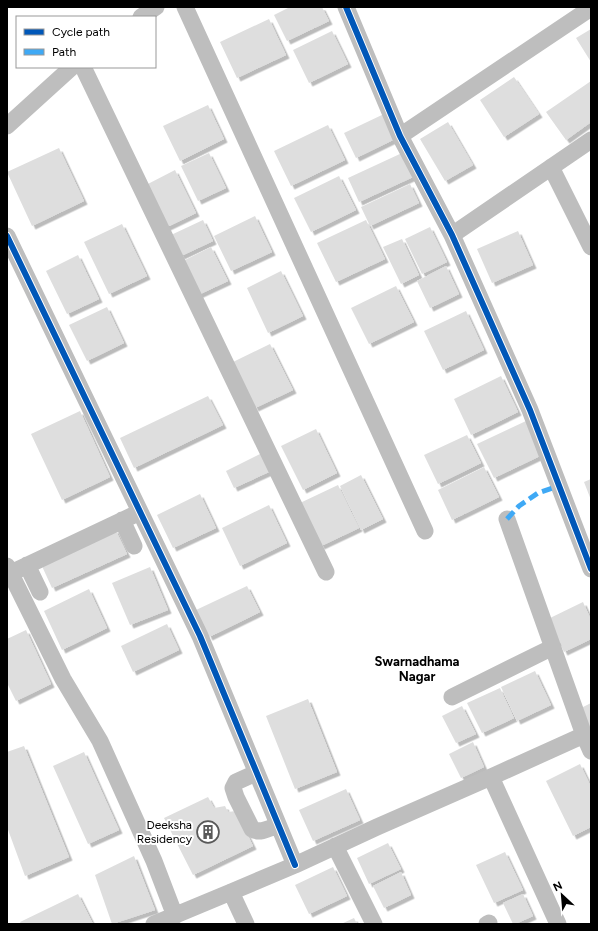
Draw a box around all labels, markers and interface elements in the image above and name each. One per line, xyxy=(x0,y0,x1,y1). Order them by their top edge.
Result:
legend xyxy=(16,16,156,68)
text: Cycle path xyxy=(52,25,110,39)
text: Path xyxy=(52,45,76,59)
district label: Swarnadhama Nagar xyxy=(374,654,460,684)
place label: Deeksha Residency xyxy=(137,818,193,846)
building icon: Deeksha Residency xyxy=(195,819,221,845)
north arrow xyxy=(542,875,582,915)
text: N xyxy=(551,879,565,894)

